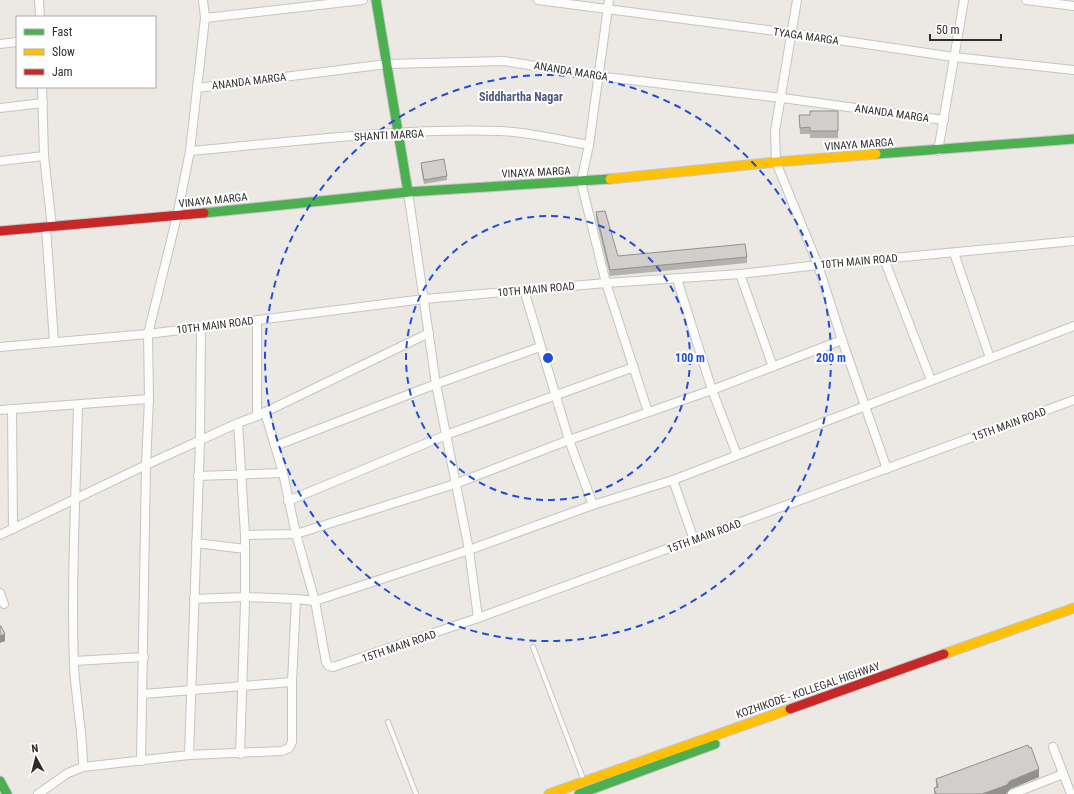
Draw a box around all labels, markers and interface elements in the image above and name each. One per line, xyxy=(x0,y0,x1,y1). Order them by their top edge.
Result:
legend xyxy=(16,16,156,88)
scale bar xyxy=(930,16,1001,42)
text: 50 m xyxy=(936,23,960,37)
text: Fast xyxy=(52,25,73,39)
street label: TYAGA MARGA xyxy=(772,25,840,48)
text: Slow xyxy=(52,45,75,59)
street label: ANANDA MARGA xyxy=(533,59,610,84)
text: Jam xyxy=(52,65,73,79)
street label: ANANDA MARGA xyxy=(211,70,288,93)
district label: Siddhartha Nagar xyxy=(479,90,563,104)
street label: ANANDA MARGA xyxy=(854,102,931,125)
street label: SHANTI MARGA xyxy=(354,127,425,144)
street label: VINAYA MARGA xyxy=(824,136,895,153)
street label: VINAYA MARGA xyxy=(501,164,572,181)
street label: VINAYA MARGA xyxy=(178,190,249,211)
street label: 10TH MAIN ROAD xyxy=(820,252,898,271)
street label: 10TH MAIN ROAD xyxy=(497,280,575,299)
street label: 10TH MAIN ROAD xyxy=(176,314,254,337)
centre of rings xyxy=(541,351,555,365)
text: 100 m xyxy=(675,351,705,365)
text: 200 m xyxy=(816,351,846,365)
street label: 15TH MAIN ROAD xyxy=(970,405,1048,444)
street label: 15TH MAIN ROAD xyxy=(665,517,743,556)
street label: 15TH MAIN ROAD xyxy=(360,628,438,665)
street label: KOZHIKODE - KOLLEGAL HIGHWAY xyxy=(735,660,882,721)
north arrow xyxy=(16,738,56,778)
text: N xyxy=(31,742,39,755)

